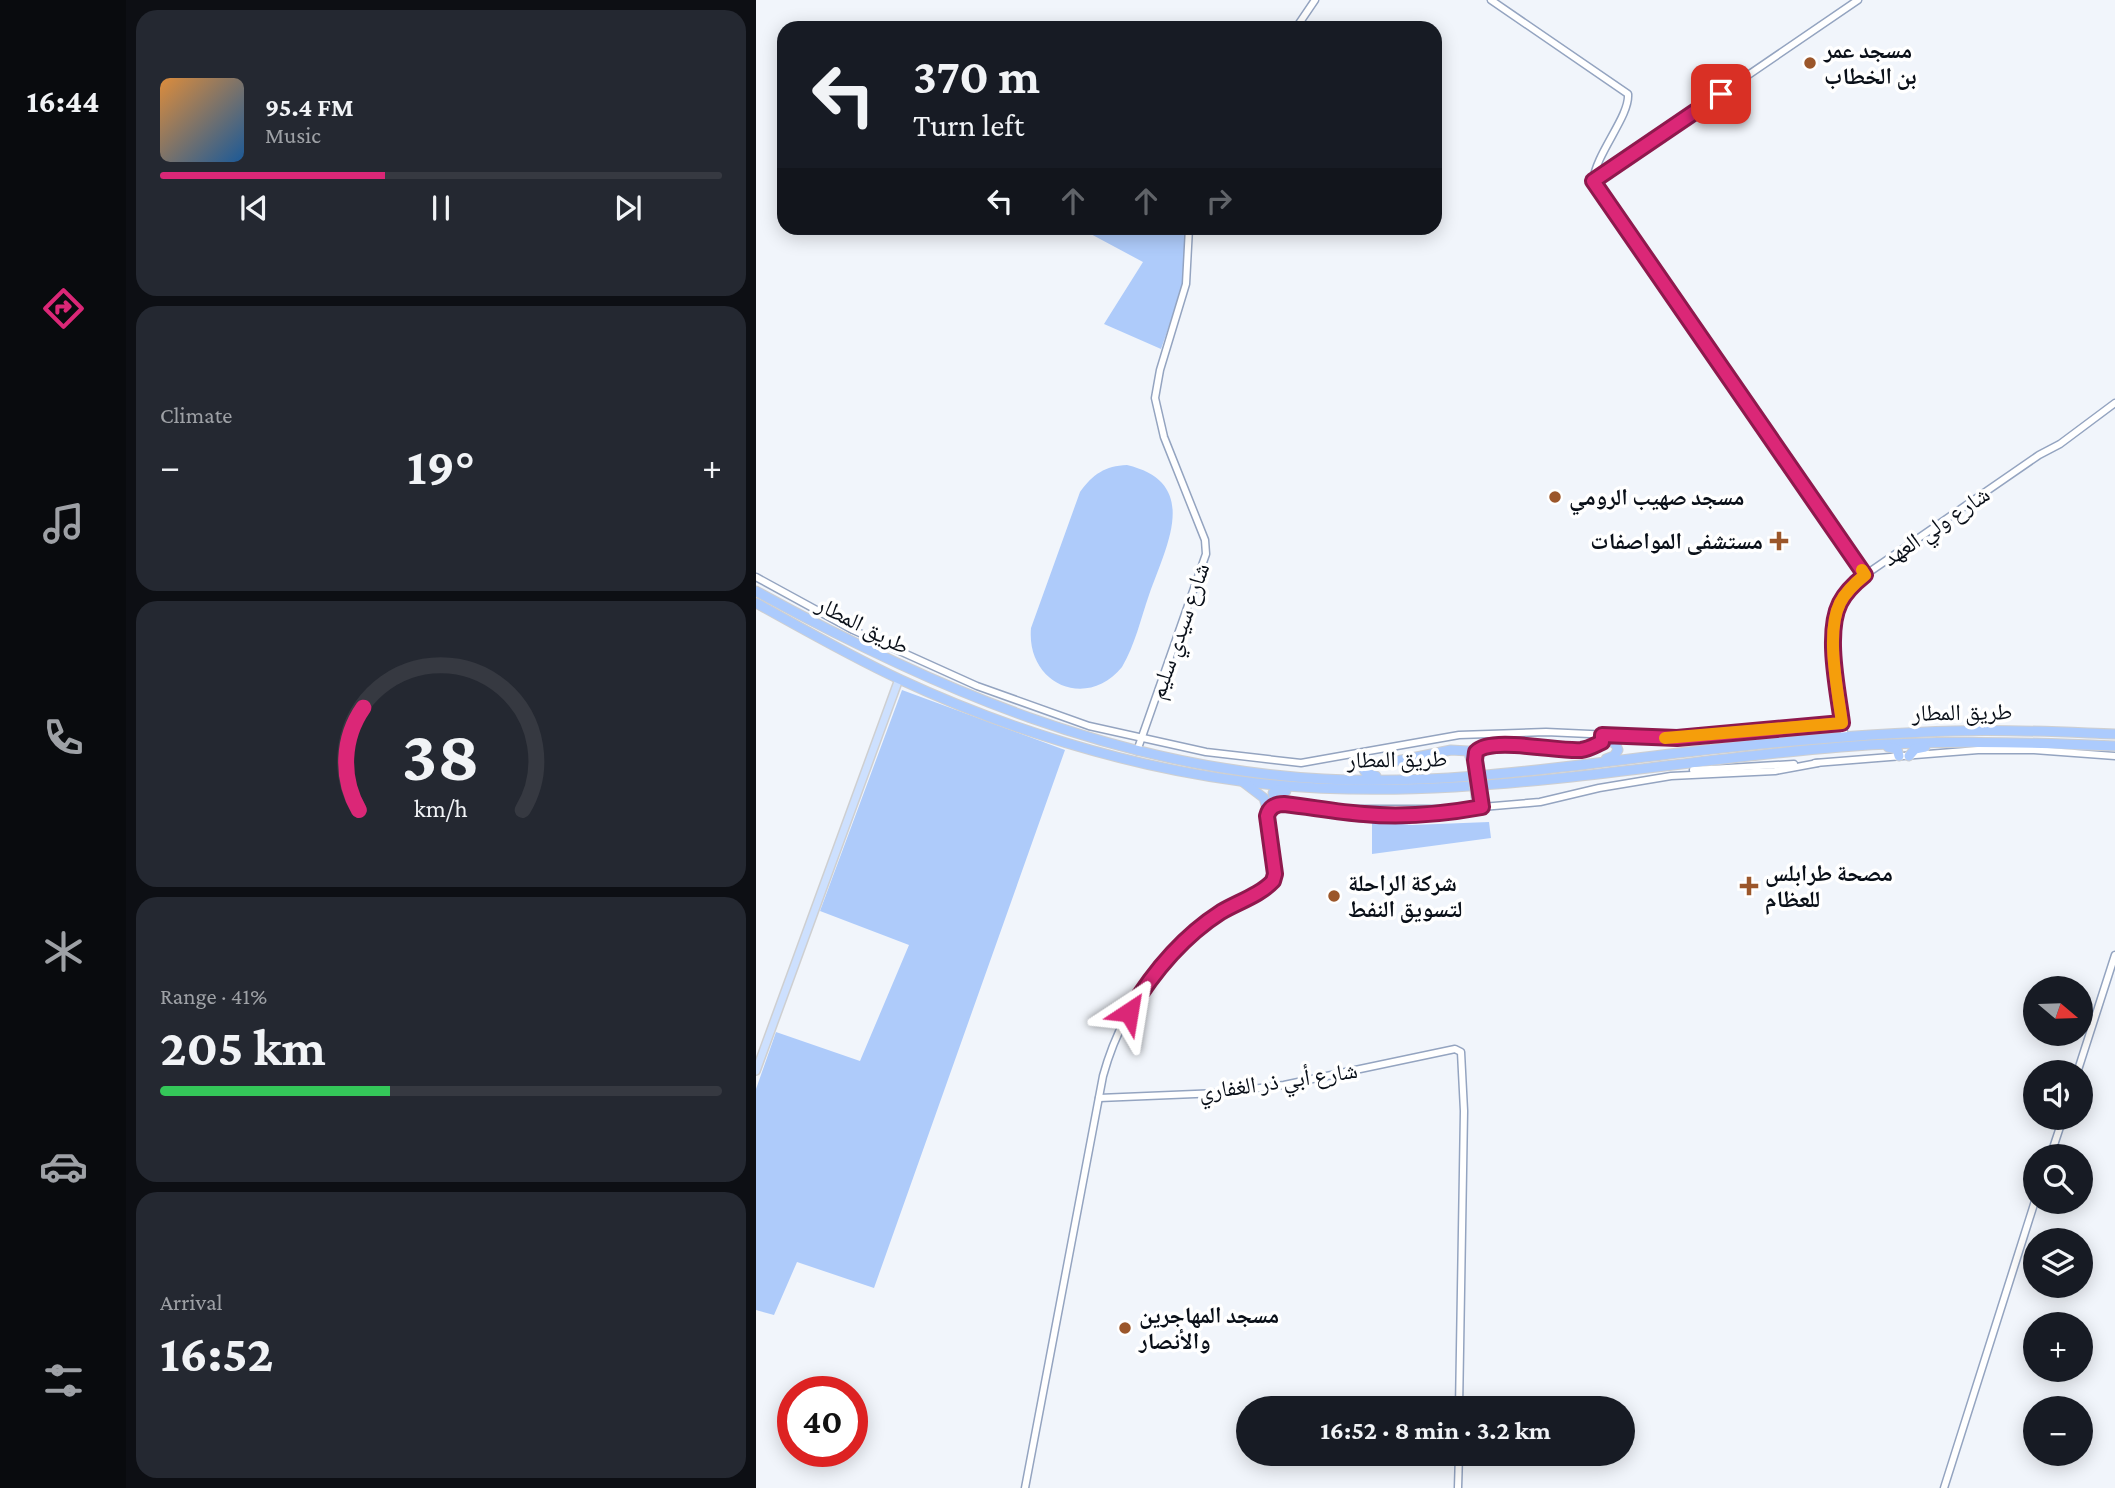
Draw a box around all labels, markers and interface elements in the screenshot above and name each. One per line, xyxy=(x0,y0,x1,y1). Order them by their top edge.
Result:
place label: مسجد عمر بن الخطاب xyxy=(1823,37,1917,90)
icon: left xyxy=(798,49,889,140)
text: 370 m xyxy=(913,49,1040,104)
marker: مسجد عمر بن الخطاب xyxy=(1802,55,1818,71)
pin xyxy=(1691,64,1751,124)
icon: arrive xyxy=(1702,75,1740,113)
text: 16:44 xyxy=(27,83,99,119)
text: 95.4 FM xyxy=(265,93,354,122)
text: Turn left xyxy=(913,107,1024,143)
text: Music xyxy=(265,122,321,148)
icon: left xyxy=(981,182,1019,220)
icon: ahead xyxy=(1054,182,1092,220)
icon: ahead xyxy=(1127,182,1165,220)
icon: right xyxy=(1200,182,1238,220)
icon: previous xyxy=(235,189,273,227)
icon: pause xyxy=(422,189,460,227)
icon: next xyxy=(609,189,647,227)
icon: directions xyxy=(39,284,88,333)
text: Climate xyxy=(160,402,232,428)
text: 19° xyxy=(407,437,475,495)
text: − xyxy=(160,445,180,487)
text: + xyxy=(702,445,722,487)
street label: شارع ولي العهد xyxy=(1878,481,1998,576)
place label: مسجد صهيب الرومي xyxy=(1569,484,1744,516)
marker: مسجد صهيب الرومي xyxy=(1547,489,1563,505)
icon: music xyxy=(39,499,88,548)
place label: مستشفى المواصفات xyxy=(1590,528,1763,555)
marker: مستشفى المواصفات xyxy=(1769,531,1789,551)
street label: شارع سيدي سليم xyxy=(1144,560,1220,704)
street label: طريق المطار xyxy=(811,590,914,660)
street label: طريق المطار xyxy=(1911,698,2012,727)
icon: phone xyxy=(39,713,88,762)
text: 38 xyxy=(402,715,480,796)
street label: طريق المطار xyxy=(1346,745,1447,774)
text: km/h xyxy=(414,795,468,822)
place label: مصحة طرابلس للعظام xyxy=(1765,860,1893,915)
place label: شركة الراحلة لتسويق النفط xyxy=(1348,870,1462,923)
marker: مصحة طرابلس للعظام xyxy=(1739,876,1759,896)
marker: شركة الراحلة لتسويق النفط xyxy=(1326,888,1342,904)
icon: climate xyxy=(39,927,88,976)
position arrow xyxy=(1092,975,1166,1049)
north arrow xyxy=(2023,976,2093,1046)
map controls xyxy=(2023,976,2093,1466)
text: Range · 41% xyxy=(160,983,267,1009)
text: 205 km xyxy=(160,1018,326,1076)
street label: شارع أبي ذر الغفاري xyxy=(1197,1056,1360,1111)
button: sound xyxy=(2023,1060,2093,1130)
icon: car xyxy=(39,1142,88,1191)
button: search xyxy=(2023,1144,2093,1214)
button: layers xyxy=(2023,1228,2093,1298)
text: Arrival xyxy=(160,1289,223,1315)
place label: مسجد المهاجرين والأنصار xyxy=(1138,1302,1279,1354)
button: + xyxy=(2023,1312,2093,1382)
marker: مسجد المهاجرين والأنصار xyxy=(1117,1320,1133,1336)
text: 16:52 xyxy=(160,1324,274,1382)
icon: filters xyxy=(39,1356,88,1405)
speed limit sign: 40 xyxy=(777,1376,868,1467)
button: − xyxy=(2023,1396,2093,1466)
text: 16:52 · 8 min · 3.2 km xyxy=(1320,1416,1551,1445)

